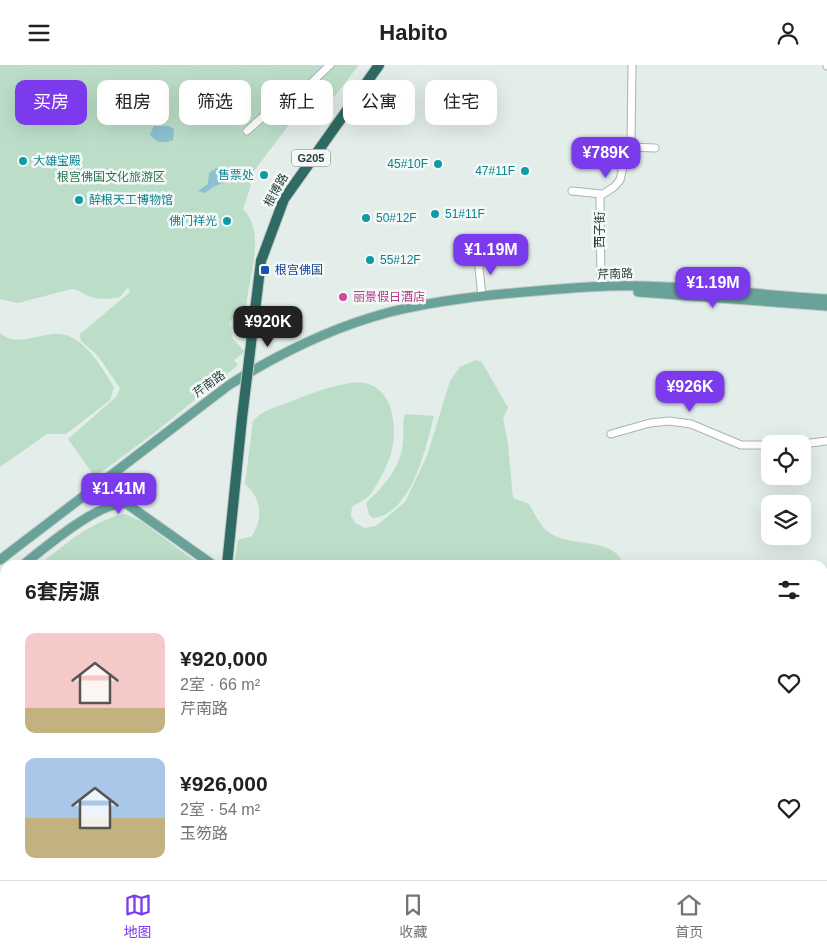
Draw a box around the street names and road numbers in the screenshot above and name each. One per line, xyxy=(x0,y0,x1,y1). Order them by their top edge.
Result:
road number: G205 xyxy=(292,150,330,167)
street label: 根博路 xyxy=(261,171,291,209)
street label: 西子街 xyxy=(593,212,607,248)
street label: 芹南路 xyxy=(597,266,633,282)
street label: 芹南路 xyxy=(190,368,228,400)

